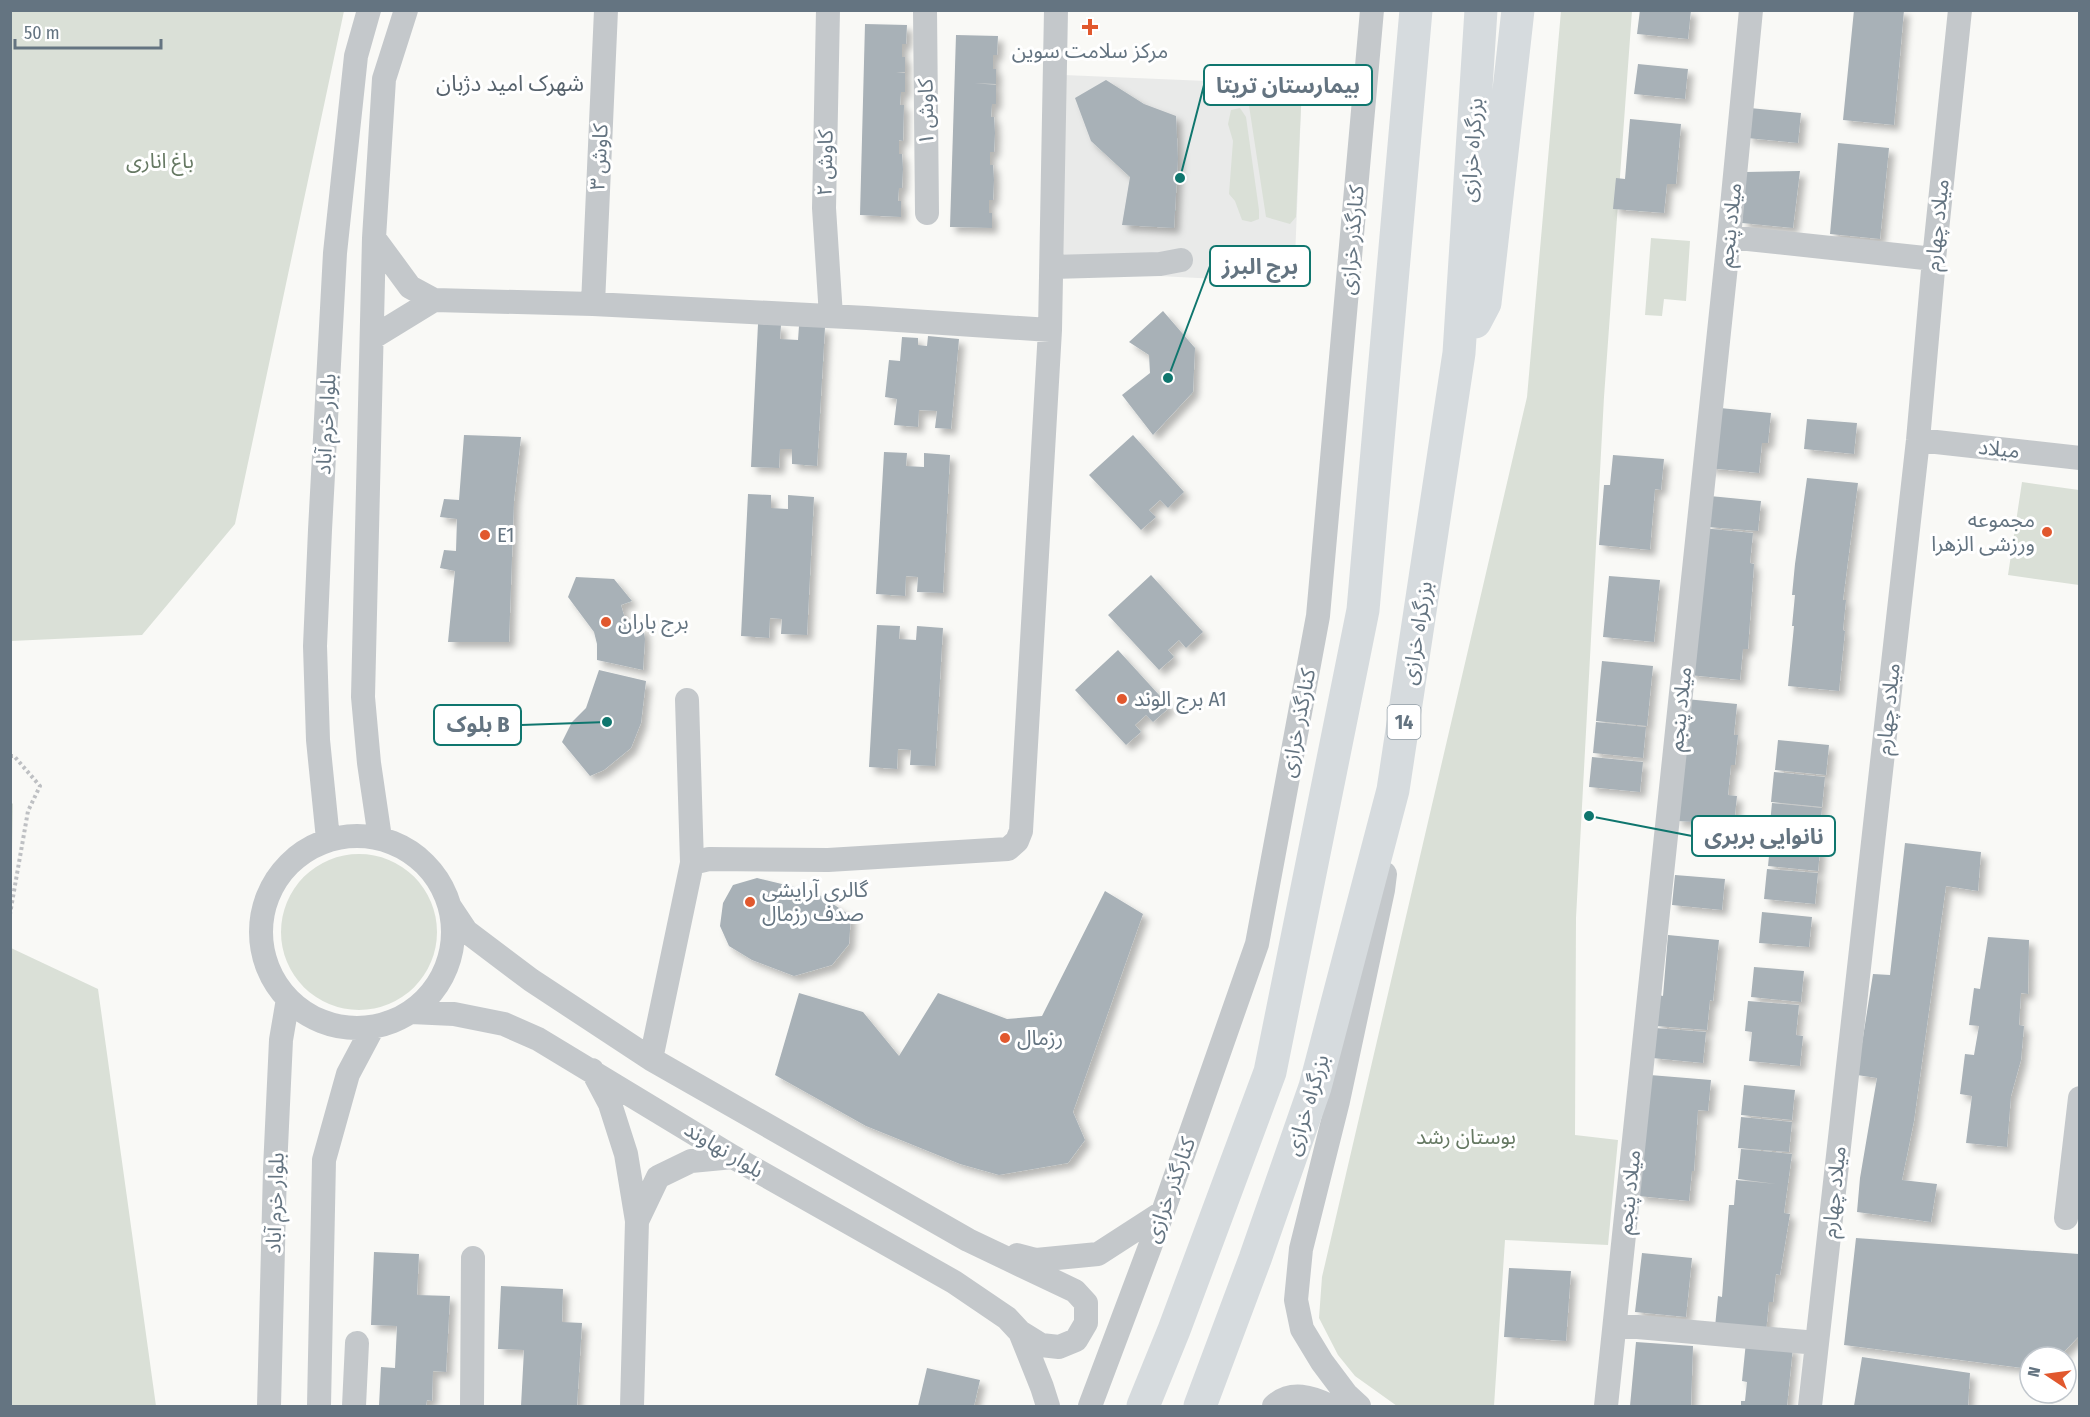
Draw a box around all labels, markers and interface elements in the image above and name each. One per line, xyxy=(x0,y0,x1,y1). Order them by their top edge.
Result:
scale bar xyxy=(15,12,160,50)
marker: مرکز سلامت سوین xyxy=(1081,18,1099,36)
text: 50 m xyxy=(24,22,60,44)
place label: مرکز سلامت سوین xyxy=(1012,38,1168,64)
callout: بیمارستان تریتا xyxy=(1204,65,1372,105)
district label: شهرک امید دژبان xyxy=(436,70,584,97)
text: بیمارستان تریتا xyxy=(1216,72,1360,99)
street label: کاوش ۱ xyxy=(912,78,940,145)
street label: بزرگراه خرازی xyxy=(1455,97,1489,203)
street label: کاوش ۳ xyxy=(584,123,614,191)
street label: کاوش ۲ xyxy=(811,129,839,196)
park label: باغ اناری xyxy=(126,148,194,176)
street label: میلاد چهارم xyxy=(1919,178,1958,273)
street label: میلاد پنجم xyxy=(1713,181,1749,269)
street label: کنارگذر خرازی xyxy=(1334,184,1370,296)
callout: برج البرز xyxy=(1210,246,1310,286)
text: برج البرز xyxy=(1221,253,1298,283)
street label: بلوار خرم آباد xyxy=(310,373,345,475)
street label: میلاد xyxy=(1977,434,2021,464)
place label: مجموعه ورزشی الزهرا xyxy=(1931,507,2035,557)
place label: E1 xyxy=(497,522,515,548)
marker: مجموعه ورزشی الزهرا xyxy=(2040,525,2054,539)
marker: E1 xyxy=(478,528,492,542)
street label: بزرگراه خرازی xyxy=(1396,579,1438,687)
place label: برج باران xyxy=(618,609,689,637)
marker: برج باران xyxy=(599,615,613,629)
street label: میلاد چهارم xyxy=(1870,662,1909,757)
street label: میلاد پنجم xyxy=(1663,665,1699,753)
street label: کنارگذر خرازی xyxy=(1275,666,1321,780)
place label: برج الوند A1 xyxy=(1134,686,1227,714)
marker: برج الوند A1 xyxy=(1115,692,1129,706)
callout: بلوک B xyxy=(434,705,521,745)
road number: 14 xyxy=(1388,705,1420,739)
text: بلوک B xyxy=(447,711,509,738)
callout: نانوایی بربری xyxy=(1692,816,1835,856)
text: نانوایی بربری xyxy=(1704,823,1824,850)
place label: گالری آرایشی صدف رزمال xyxy=(762,877,868,927)
marker: گالری آرایشی صدف رزمال xyxy=(743,895,757,909)
place label: رزمال xyxy=(1017,1025,1063,1051)
marker: رزمال xyxy=(998,1031,1012,1045)
street label: بزرگراه خرازی xyxy=(1279,1051,1335,1159)
street label: بلوار نهاوند xyxy=(680,1116,768,1184)
park label: بوستان رشد xyxy=(1416,1124,1516,1150)
street label: کنارگذر خرازی xyxy=(1139,1133,1201,1246)
street label: میلاد چهارم xyxy=(1816,1145,1855,1240)
street label: میلاد پنجم xyxy=(1612,1148,1648,1236)
street label: بلوار خرم آباد xyxy=(260,1152,293,1254)
north arrow xyxy=(2018,1345,2078,1405)
text: N xyxy=(2024,1365,2044,1379)

